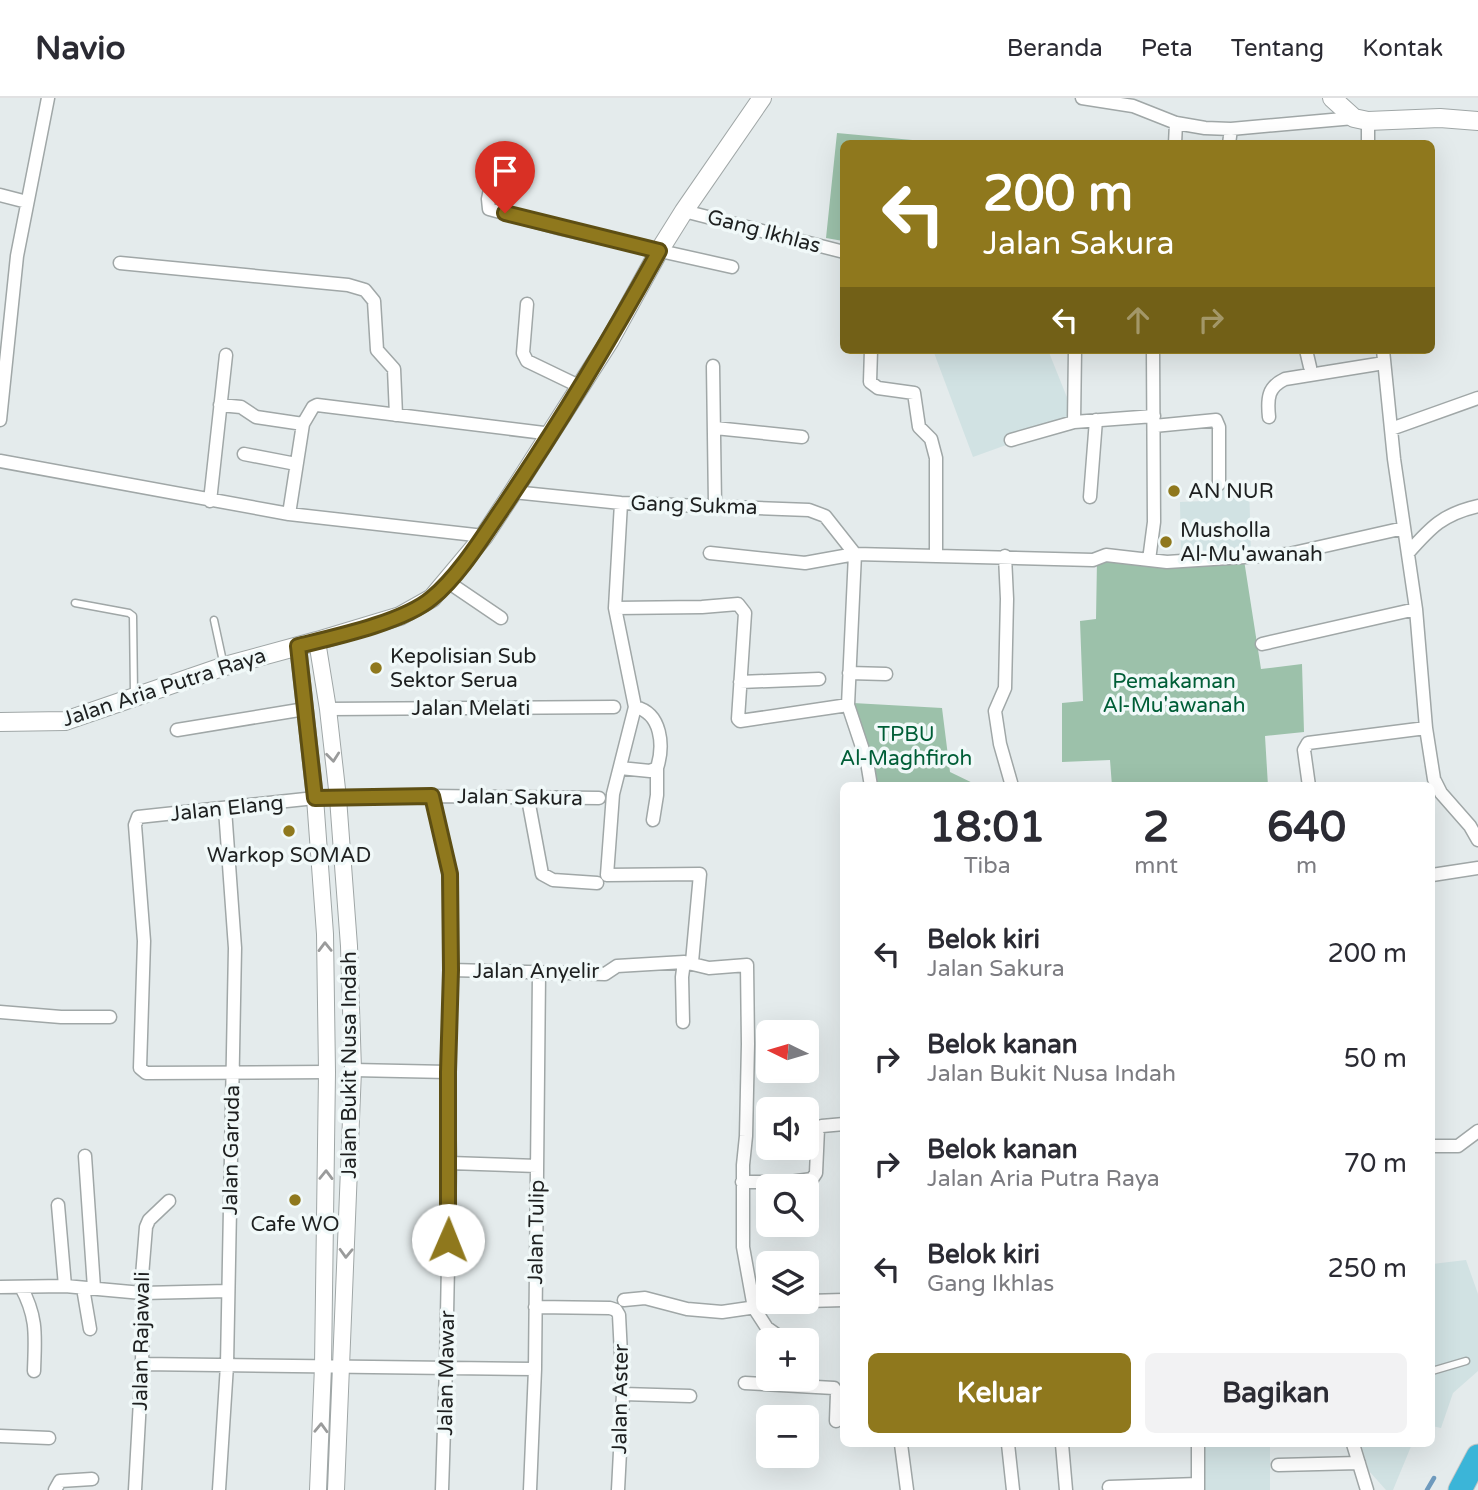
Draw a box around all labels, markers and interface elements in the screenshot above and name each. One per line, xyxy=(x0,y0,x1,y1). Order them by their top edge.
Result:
text: Navio xyxy=(35,29,126,68)
text: Beranda xyxy=(1007,34,1103,63)
text: Peta xyxy=(1141,34,1193,63)
text: Tentang xyxy=(1231,34,1324,63)
text: Kontak xyxy=(1362,34,1443,63)
pin xyxy=(475,141,535,213)
icon: arrive xyxy=(486,152,524,190)
text: 200 m xyxy=(983,165,1133,224)
icon: left xyxy=(868,168,959,259)
street label: Gang Ikhlas xyxy=(704,204,823,259)
text: Jalan Sakura xyxy=(983,225,1175,263)
icon: left xyxy=(1046,301,1084,339)
icon: ahead xyxy=(1119,301,1157,339)
icon: right xyxy=(1192,301,1230,339)
place label: AN NUR xyxy=(1188,479,1274,504)
marker: AN NUR xyxy=(1166,483,1182,499)
street label: Gang Sukma xyxy=(630,491,758,520)
place label: Musholla Al-Mu'awanah xyxy=(1180,518,1323,567)
marker: Musholla Al-Mu'awanah xyxy=(1158,534,1174,550)
street label: Jalan Aria Putra Raya xyxy=(59,643,269,732)
place label: Kepolisian Sub Sektor Serua xyxy=(390,644,537,693)
marker: Kepolisian Sub Sektor Serua xyxy=(368,660,384,676)
park label: Pemakaman Al-Mu'awanah xyxy=(1103,669,1245,718)
street label: Jalan Melati xyxy=(412,696,530,721)
park label: TPBU Al-Maghfiroh xyxy=(840,722,972,771)
one-way arrow xyxy=(326,751,341,763)
street label: Jalan Sakura xyxy=(457,784,583,811)
street label: Jalan Elang xyxy=(169,790,285,827)
text: 18:01 xyxy=(929,802,1045,853)
text: 2 xyxy=(1143,802,1169,853)
text: 640 xyxy=(1267,802,1346,853)
marker: Warkop SOMAD xyxy=(281,823,297,839)
place label: Warkop SOMAD xyxy=(207,843,371,868)
text: Tiba xyxy=(964,852,1011,880)
text: mnt xyxy=(1134,852,1178,880)
text: m xyxy=(1296,852,1317,880)
text: Belok kiri xyxy=(927,924,1040,955)
icon: left xyxy=(868,935,906,973)
text: 200 m xyxy=(1327,938,1407,969)
one-way arrow xyxy=(317,942,333,952)
street label: Jalan Bukit Nusa Indah xyxy=(337,951,362,1179)
text: Jalan Sakura xyxy=(927,955,1065,983)
street label: Jalan Anyelir xyxy=(473,959,599,984)
north arrow xyxy=(756,1020,819,1083)
map controls xyxy=(756,1020,819,1468)
text: Belok kanan xyxy=(927,1029,1078,1060)
icon: right xyxy=(868,1040,906,1078)
text: 50 m xyxy=(1344,1043,1407,1074)
text: Jalan Bukit Nusa Indah xyxy=(927,1060,1176,1088)
street label: Jalan Garuda xyxy=(218,1085,245,1215)
button: sound xyxy=(756,1097,819,1160)
text: Belok kanan xyxy=(927,1134,1078,1165)
icon: right xyxy=(868,1145,906,1183)
text: 70 m xyxy=(1344,1148,1407,1179)
text: Jalan Aria Putra Raya xyxy=(927,1165,1160,1193)
one-way arrow xyxy=(318,1169,334,1180)
button: search xyxy=(756,1174,819,1237)
street label: Jalan Tulip xyxy=(523,1179,550,1285)
marker: Cafe WO xyxy=(287,1192,303,1208)
position arrow xyxy=(411,1203,485,1277)
place label: Cafe WO xyxy=(250,1212,340,1237)
text: Belok kiri xyxy=(927,1239,1040,1270)
one-way arrow xyxy=(339,1248,354,1259)
icon: left xyxy=(868,1250,906,1288)
button: layers xyxy=(756,1251,819,1314)
text: 250 m xyxy=(1327,1253,1407,1284)
text: Gang Ikhlas xyxy=(927,1270,1054,1298)
street label: Jalan Rajawali xyxy=(128,1271,155,1411)
street label: Jalan Mawar xyxy=(433,1310,460,1436)
button: + xyxy=(756,1328,819,1391)
street label: Jalan Aster xyxy=(607,1344,634,1454)
button: Keluar xyxy=(868,1353,1131,1433)
button: Bagikan xyxy=(1145,1353,1407,1433)
button: − xyxy=(756,1405,819,1468)
one-way arrow xyxy=(313,1422,328,1433)

